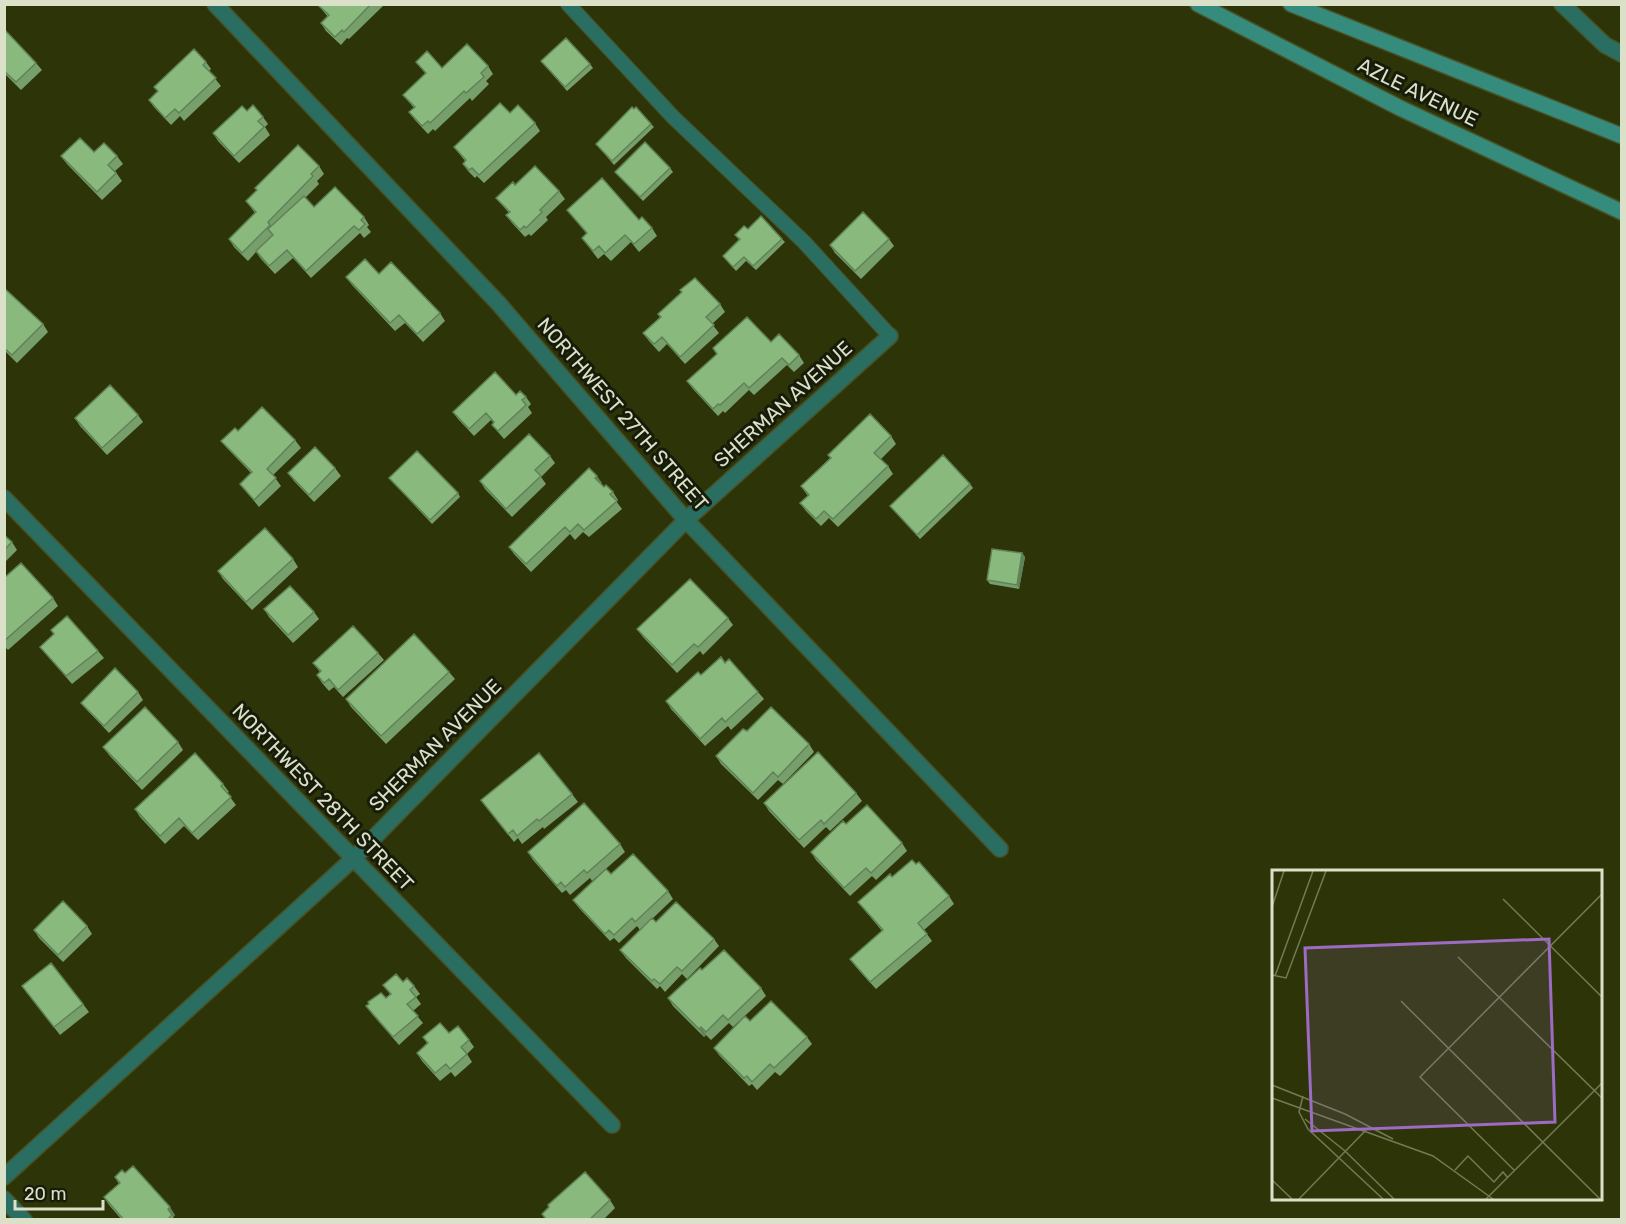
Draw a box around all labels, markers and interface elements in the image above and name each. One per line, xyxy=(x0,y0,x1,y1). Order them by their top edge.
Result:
street label: AZLE AVENUE xyxy=(1354,53,1482,131)
street label: NORTHWEST 27TH STREET xyxy=(533,312,714,516)
street label: SHERMAN AVENUE xyxy=(709,336,857,472)
street label: SHERMAN AVENUE xyxy=(364,674,506,816)
street label: NORTHWEST 28TH STREET xyxy=(227,699,419,896)
inset map xyxy=(1272,870,1602,1200)
scale bar xyxy=(15,1173,104,1211)
text: 20 m xyxy=(24,1183,66,1205)

